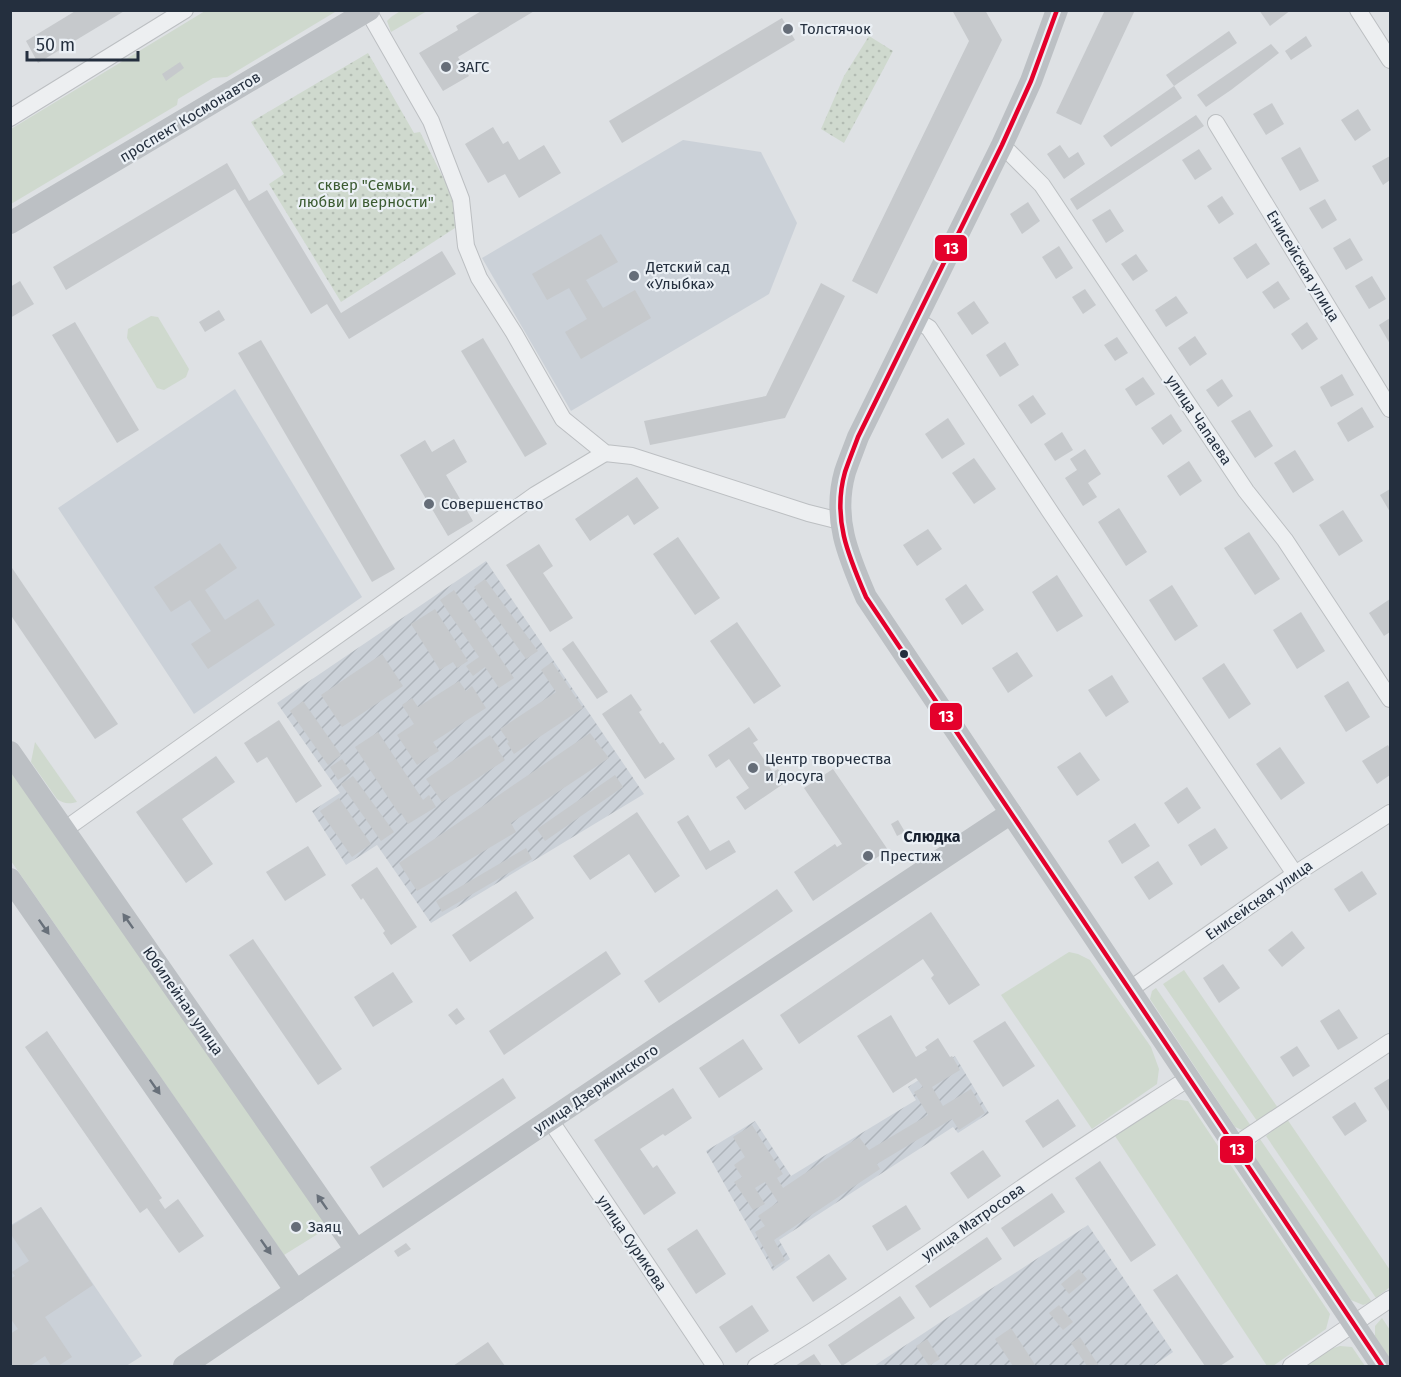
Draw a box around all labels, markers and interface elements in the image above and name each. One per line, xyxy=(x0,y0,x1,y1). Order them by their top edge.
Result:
place label: Толстячок xyxy=(800,20,871,38)
marker: Толстячок xyxy=(781,22,795,36)
scale bar xyxy=(27,24,138,62)
text: 50 m xyxy=(36,34,75,56)
place label: ЗАГС xyxy=(458,58,490,76)
marker: ЗАГС xyxy=(439,60,453,74)
street label: проспект Космонавтов xyxy=(116,68,264,166)
park label: сквер "Семьи, любви и верности" xyxy=(298,176,434,211)
street label: Енисейская улица xyxy=(1263,207,1343,325)
line badge: 13 xyxy=(934,234,968,262)
text: 13 xyxy=(943,239,959,258)
place label: Детский сад «Улыбка» xyxy=(645,258,730,293)
marker: Детский сад «Улыбка» xyxy=(627,269,641,283)
street label: улица Чапаева xyxy=(1162,372,1236,468)
place label: Совершенство xyxy=(441,495,543,513)
marker: Совершенство xyxy=(422,497,436,511)
unlabelled marker xyxy=(898,648,910,660)
line badge: 13 xyxy=(929,702,963,731)
text: 13 xyxy=(938,707,954,726)
place label: Центр творчества и досуга xyxy=(765,750,891,785)
marker: Центр творчества и досуга xyxy=(746,761,760,775)
district label: Слюдка xyxy=(903,827,961,846)
place label: Престиж xyxy=(880,847,941,865)
marker: Престиж xyxy=(861,849,875,863)
street label: Енисейская улица xyxy=(1202,856,1316,944)
one-way arrow xyxy=(122,914,134,930)
one-way arrow xyxy=(38,918,50,934)
street label: Юбилейная улица xyxy=(139,943,227,1059)
street label: улица Дзержинского xyxy=(530,1041,662,1137)
one-way arrow xyxy=(149,1078,161,1094)
line badge: 13 xyxy=(1219,1135,1254,1164)
text: 13 xyxy=(1229,1140,1245,1159)
street label: улица Матросова xyxy=(918,1180,1028,1264)
street label: улица Сурикова xyxy=(593,1192,671,1294)
one-way arrow xyxy=(316,1195,328,1211)
place label: Заяц xyxy=(308,1218,341,1236)
marker: Заяц xyxy=(289,1220,303,1234)
one-way arrow xyxy=(260,1239,272,1255)

